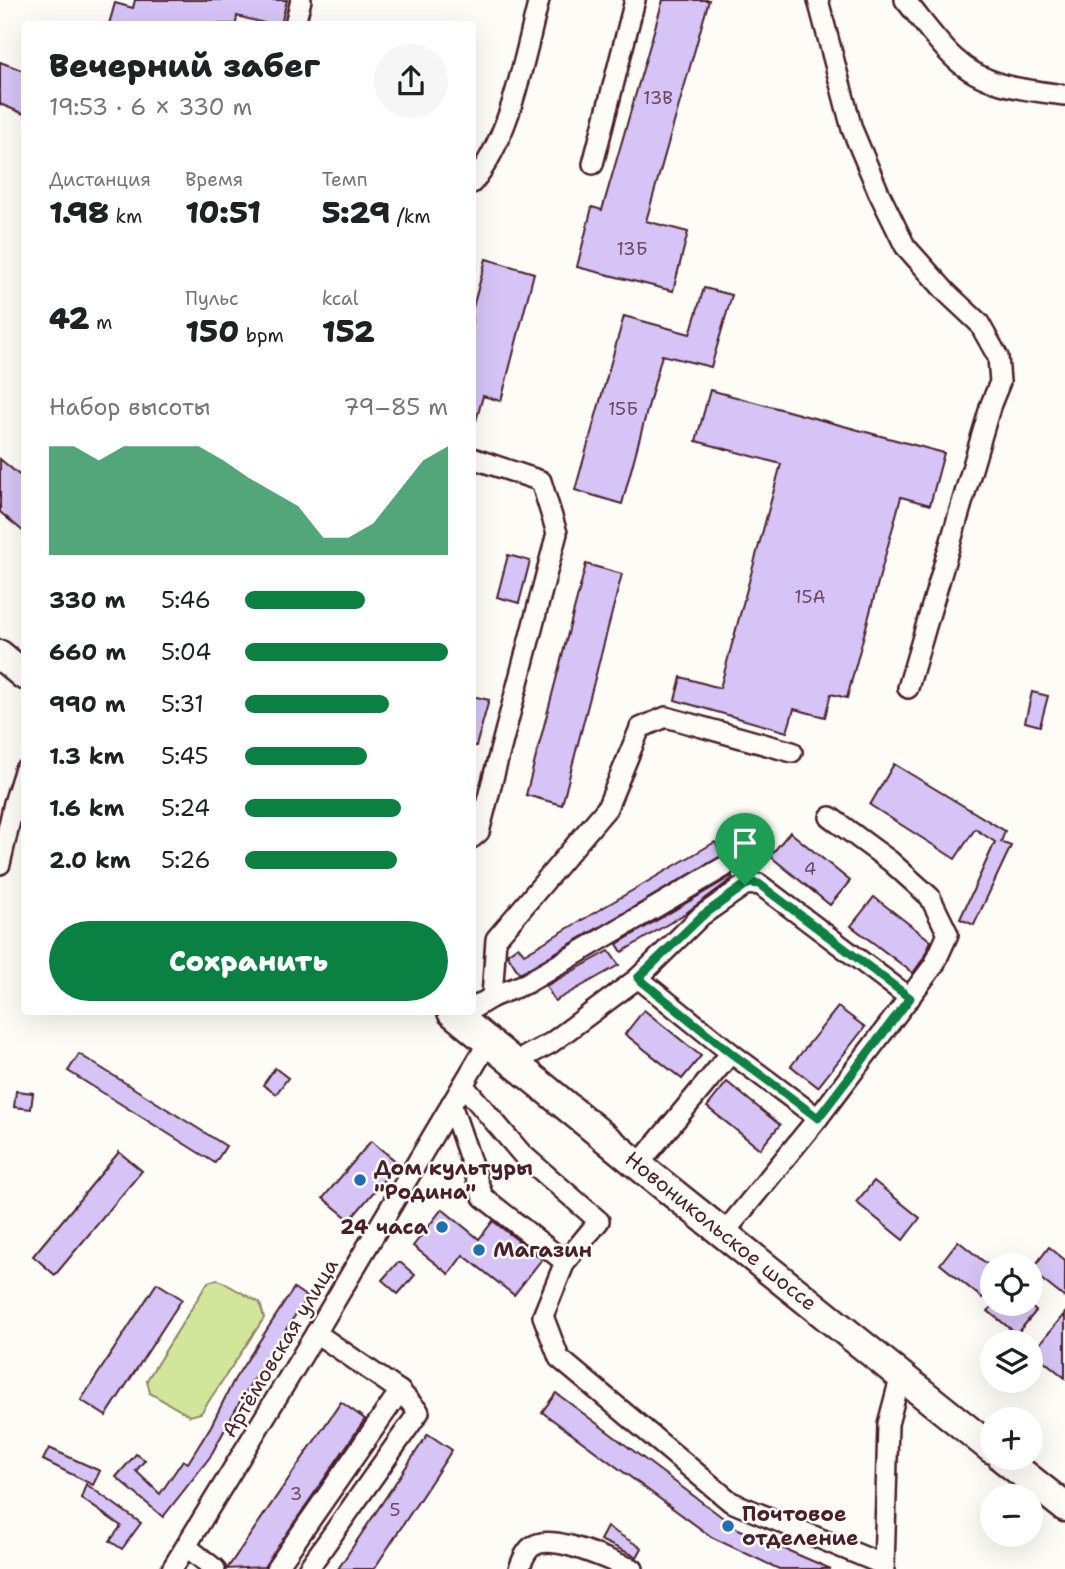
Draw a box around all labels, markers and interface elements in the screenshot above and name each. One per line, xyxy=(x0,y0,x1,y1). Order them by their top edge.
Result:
text: Вечерний забег xyxy=(49,44,320,87)
button: share xyxy=(374,44,448,118)
house number: 13В xyxy=(643,86,673,110)
text: 19:53 · 6 × 330 m xyxy=(49,92,252,122)
text: Дистанция xyxy=(49,167,151,192)
text: Время xyxy=(185,167,243,192)
text: Темп xyxy=(322,167,368,192)
text: 1.98 xyxy=(49,192,109,233)
text: 10:51 xyxy=(185,192,261,233)
text: 5:29 xyxy=(322,192,390,233)
text: km xyxy=(109,204,143,229)
text: /km xyxy=(390,204,431,229)
house number: 13Б xyxy=(616,237,648,261)
text: Пульс xyxy=(185,286,239,311)
text: kcal xyxy=(322,286,359,311)
text: 42 xyxy=(49,298,90,339)
text: m xyxy=(90,310,112,335)
text: 150 xyxy=(185,311,239,352)
text: 152 xyxy=(322,311,375,352)
text: bpm xyxy=(239,323,284,348)
text: Набор высоты xyxy=(49,392,210,422)
text: 79–85 m xyxy=(343,392,448,422)
house number: 15Б xyxy=(608,397,638,421)
text: 330 m xyxy=(49,585,126,615)
text: 5:46 xyxy=(161,585,211,615)
house number: 15А xyxy=(794,585,826,609)
text: 660 m xyxy=(49,637,126,667)
text: 5:04 xyxy=(161,637,211,667)
text: 990 m xyxy=(49,689,126,719)
text: 5:31 xyxy=(161,689,204,719)
text: 1.3 km xyxy=(49,741,124,771)
text: 5:45 xyxy=(161,741,209,771)
text: 1.6 km xyxy=(49,793,124,823)
text: 5:24 xyxy=(161,793,210,823)
pin xyxy=(715,813,775,885)
icon: arrive xyxy=(726,824,764,862)
text: 2.0 km xyxy=(49,845,131,875)
text: 5:26 xyxy=(161,845,211,875)
house number: 4 xyxy=(804,857,816,881)
button: Сохранить xyxy=(49,921,448,1001)
street label: Новоникольское шоссе xyxy=(619,1145,823,1317)
place label: Дом культуры "Родина" xyxy=(374,1154,533,1206)
marker: Дом культуры "Родина" xyxy=(352,1172,368,1188)
place label: 24 часа xyxy=(340,1213,429,1241)
marker: 24 часа xyxy=(434,1219,450,1235)
place label: Магазин xyxy=(493,1236,592,1264)
marker: Магазин xyxy=(471,1242,487,1258)
street label: Артёмовская улица xyxy=(215,1253,345,1443)
map controls xyxy=(980,1253,1043,1547)
button: locate xyxy=(980,1253,1043,1316)
button: layers xyxy=(980,1330,1043,1393)
button: + xyxy=(980,1407,1043,1470)
house number: 3 xyxy=(290,1482,302,1506)
button: − xyxy=(980,1484,1043,1547)
house number: 5 xyxy=(389,1498,401,1522)
place label: Почтовое отделение xyxy=(742,1500,859,1552)
marker: Почтовое отделение xyxy=(720,1518,736,1534)

